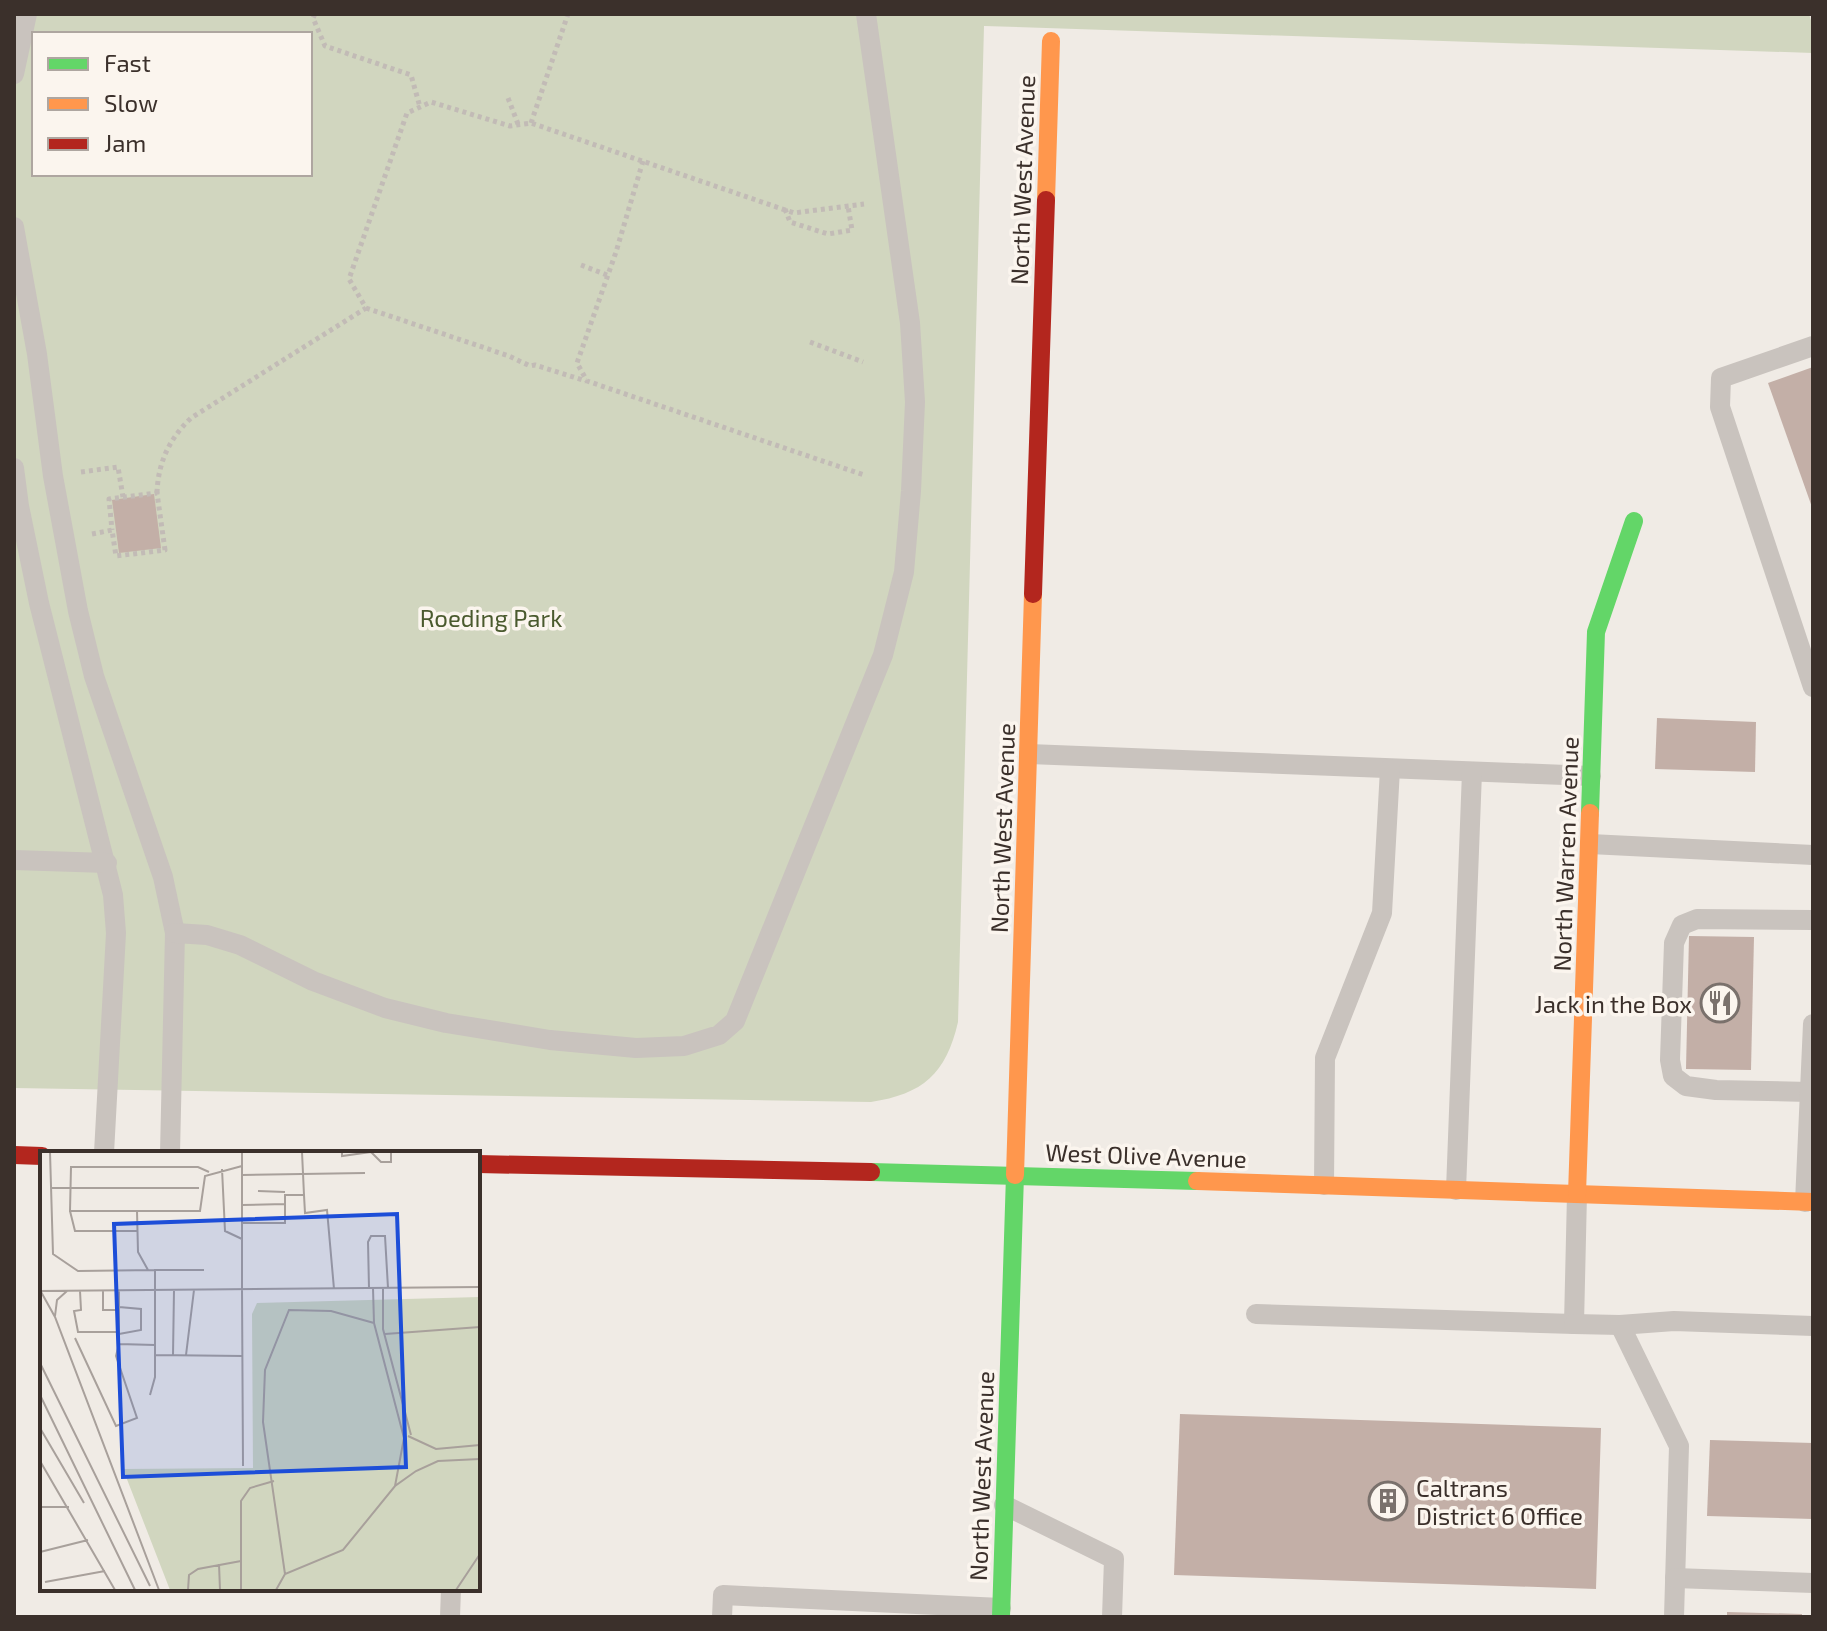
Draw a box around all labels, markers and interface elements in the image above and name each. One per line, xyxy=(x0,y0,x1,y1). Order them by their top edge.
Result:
legend xyxy=(32,32,312,176)
text: Fast xyxy=(104,48,151,77)
street label: North West Avenue xyxy=(1004,75,1040,285)
text: Slow xyxy=(104,88,158,117)
text: Jam xyxy=(104,128,146,157)
park label: Roeding Park xyxy=(420,603,562,632)
street label: North West Avenue xyxy=(984,723,1020,933)
street label: North Warren Avenue xyxy=(1546,736,1584,972)
restaurant icon: Jack in the Box xyxy=(1699,982,1741,1024)
place label: Jack in the Box xyxy=(1535,989,1692,1018)
street label: West Olive Avenue xyxy=(1045,1137,1247,1173)
inset map xyxy=(40,1151,480,1591)
street label: North West Avenue xyxy=(963,1371,999,1581)
place label: Caltrans District 6 Office xyxy=(1416,1473,1583,1530)
building icon: Caltrans District 6 Office xyxy=(1367,1480,1409,1522)

